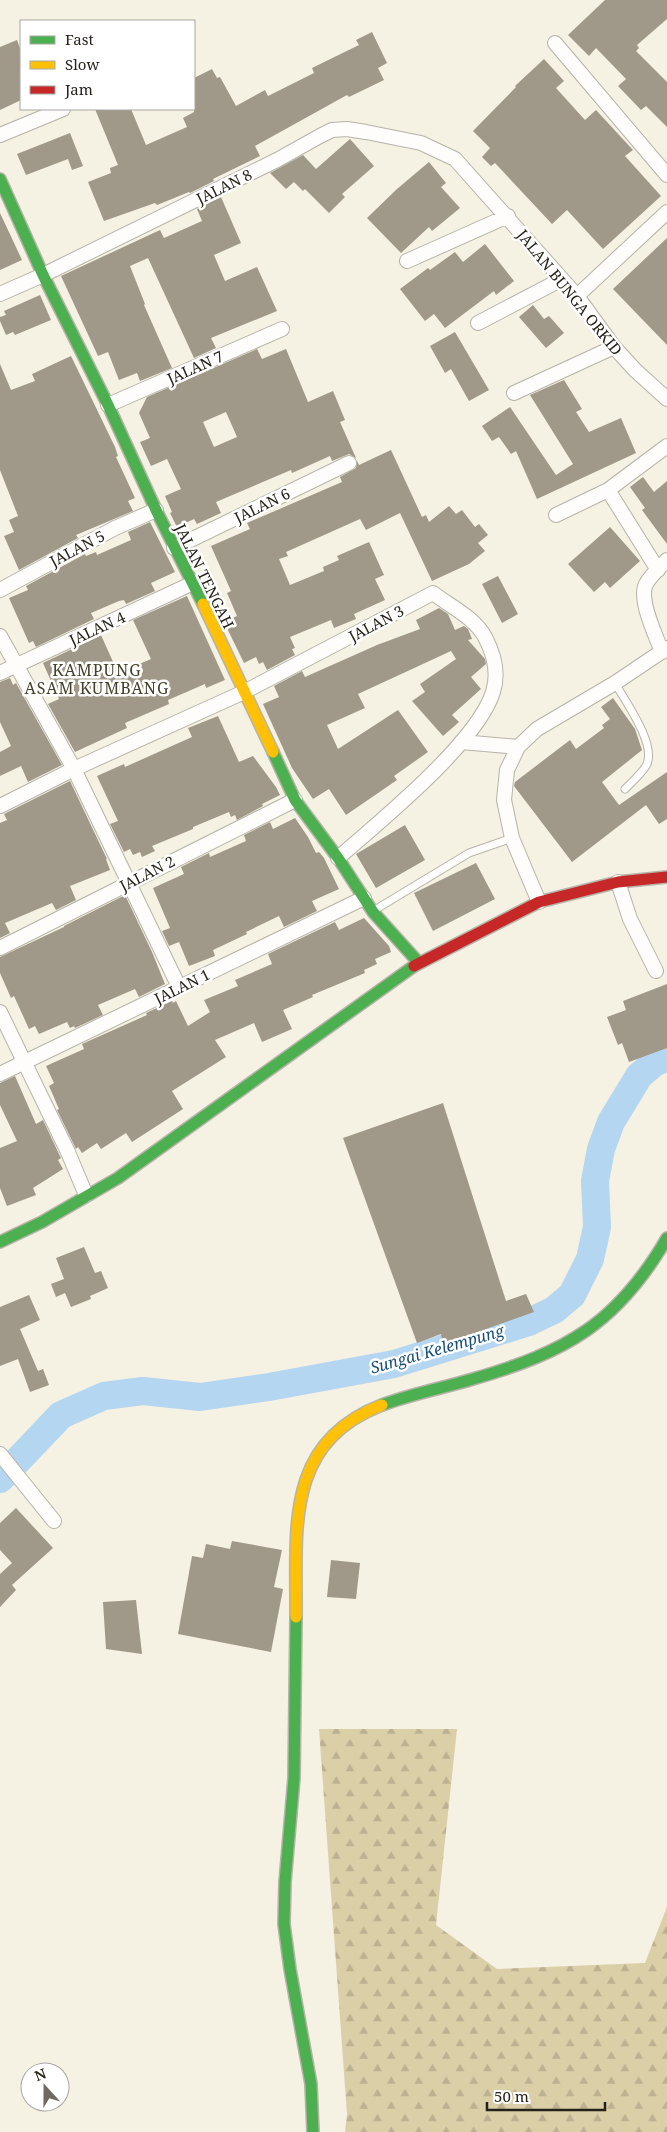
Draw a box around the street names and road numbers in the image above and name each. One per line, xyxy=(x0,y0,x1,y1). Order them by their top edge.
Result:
street label: JALAN 8 xyxy=(192,164,255,208)
street label: JALAN BUNGA ORKID xyxy=(512,224,627,359)
street label: JALAN 7 xyxy=(163,346,226,389)
street label: JALAN 6 xyxy=(230,483,293,527)
street label: JALAN TENGAH xyxy=(171,519,239,632)
street label: JALAN 5 xyxy=(45,525,108,571)
street label: JALAN 3 xyxy=(344,600,407,646)
street label: JALAN 4 xyxy=(65,606,129,650)
street label: JALAN 2 xyxy=(115,851,178,896)
street label: JALAN 1 xyxy=(150,964,213,1008)

